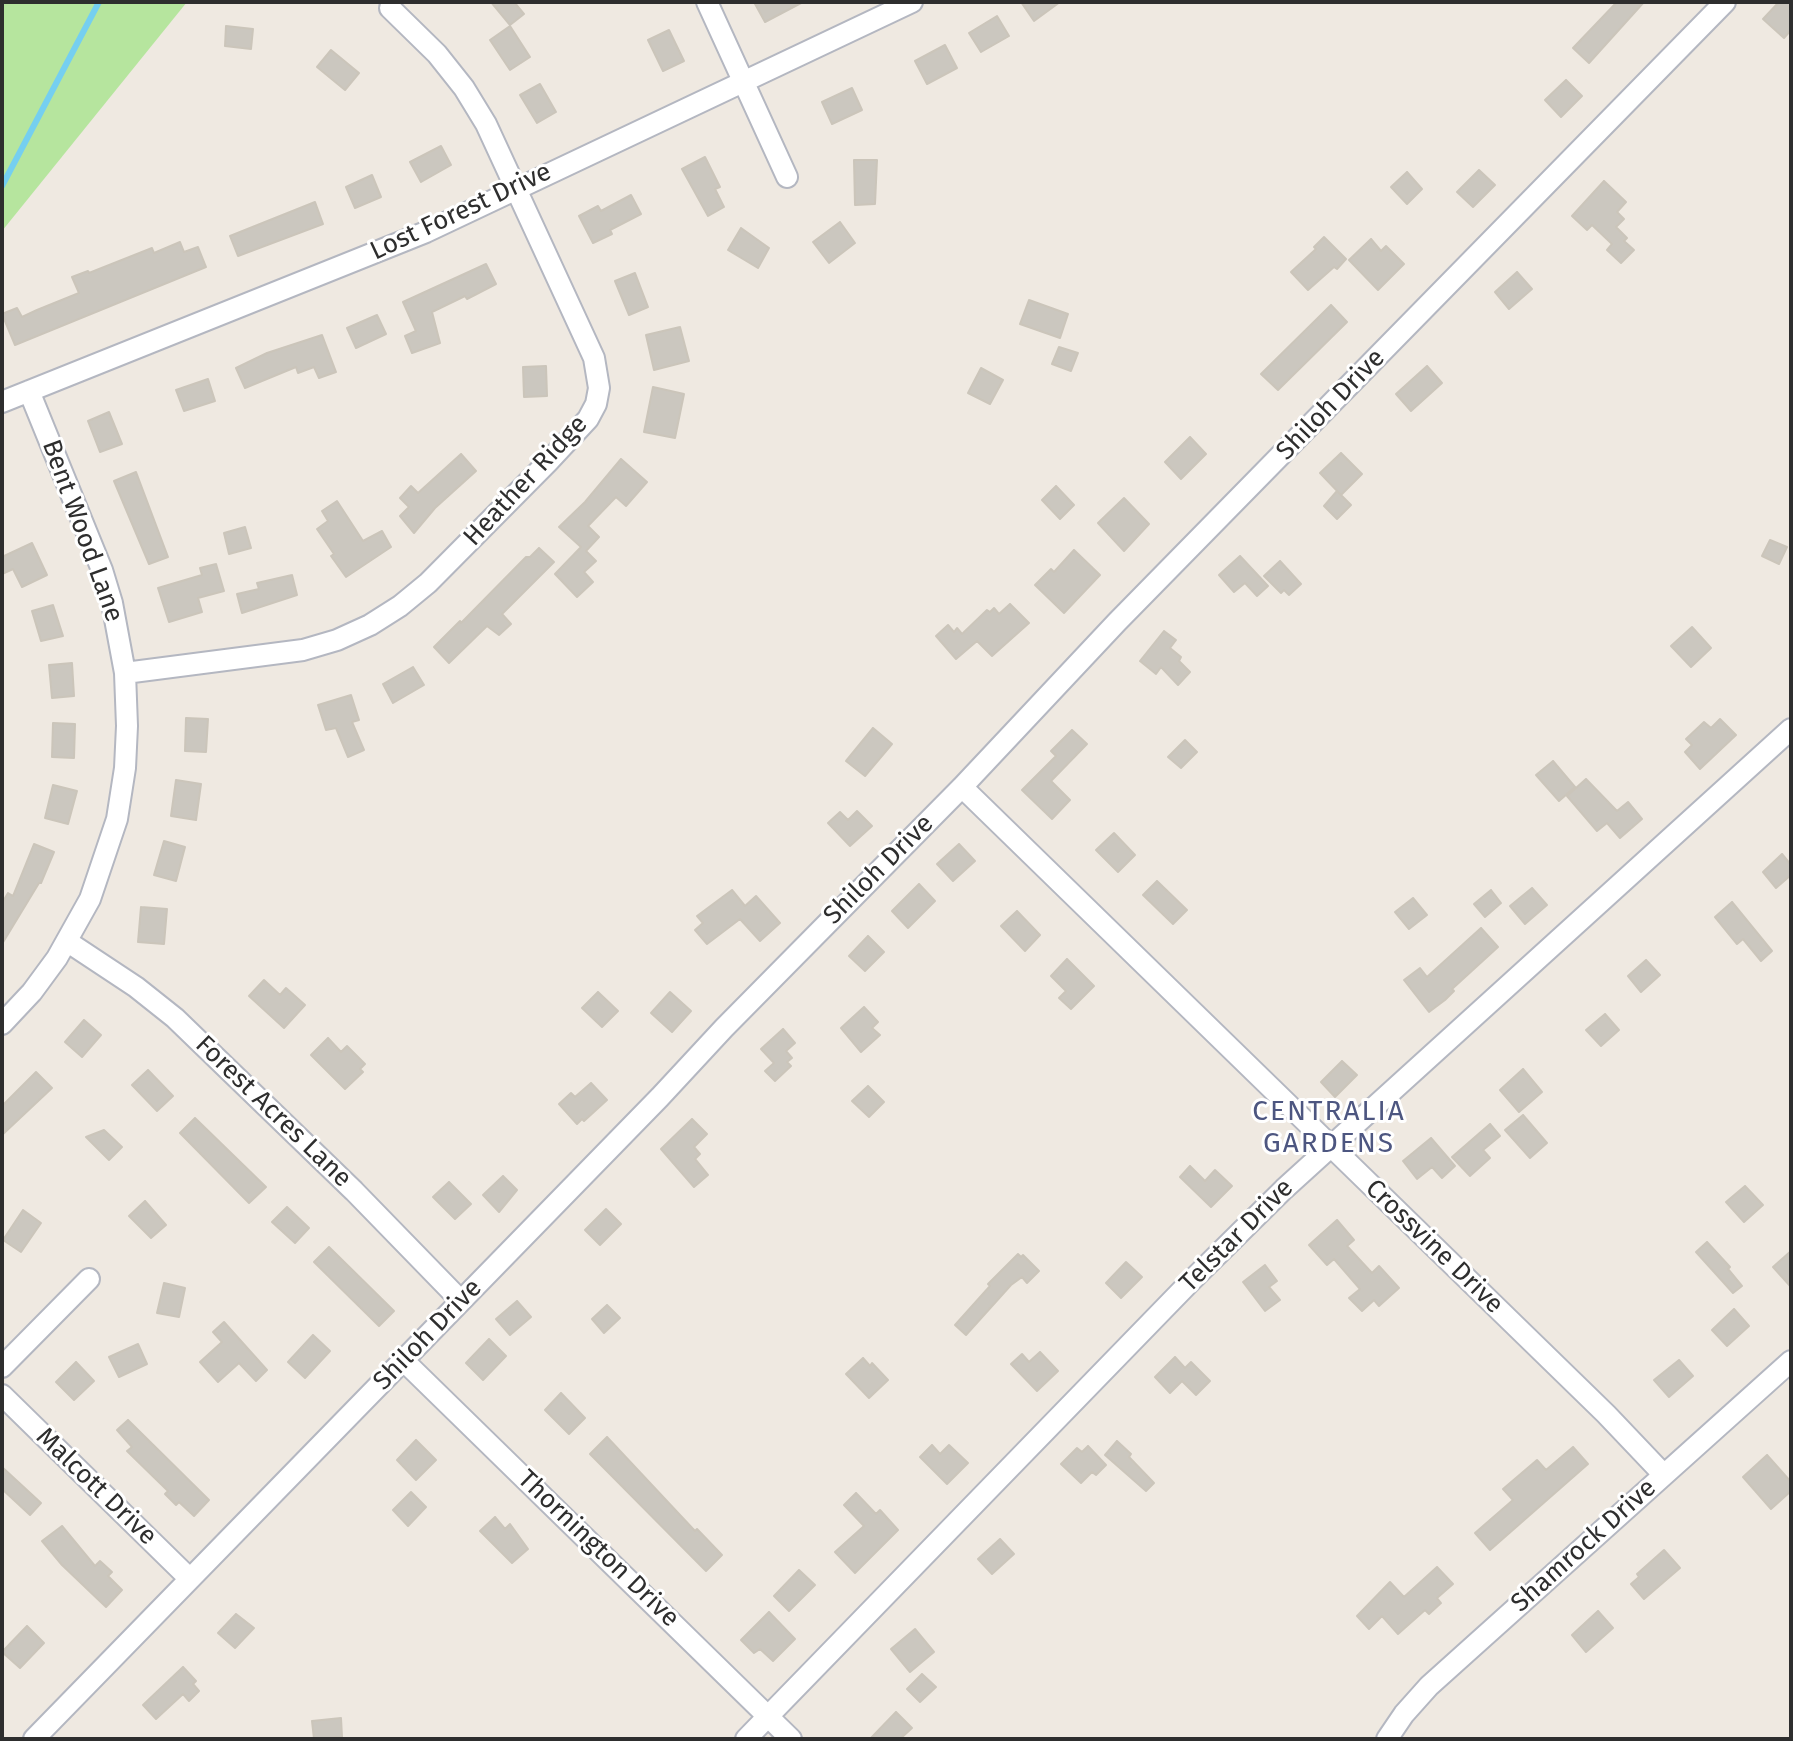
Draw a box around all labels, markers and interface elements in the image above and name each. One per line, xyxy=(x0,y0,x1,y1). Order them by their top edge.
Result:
street label: Lost Forest Drive xyxy=(366,156,556,268)
street label: Shiloh Drive xyxy=(1270,343,1392,467)
street label: Heather Ridge xyxy=(458,409,594,553)
street label: Bent Wood Lane xyxy=(35,436,129,626)
street label: Shiloh Drive xyxy=(818,809,940,931)
street label: Forest Acres Lane xyxy=(188,1030,358,1194)
district label: CENTRALIA GARDENS xyxy=(1252,1095,1406,1161)
street label: Telstar Drive xyxy=(1174,1173,1300,1299)
street label: Crossvine Drive xyxy=(1359,1173,1509,1321)
street label: Shiloh Drive xyxy=(367,1273,489,1397)
street label: Malcott Drive xyxy=(29,1422,163,1552)
street label: Thornington Drive xyxy=(511,1464,685,1634)
street label: Shamrock Drive xyxy=(1505,1473,1663,1619)

